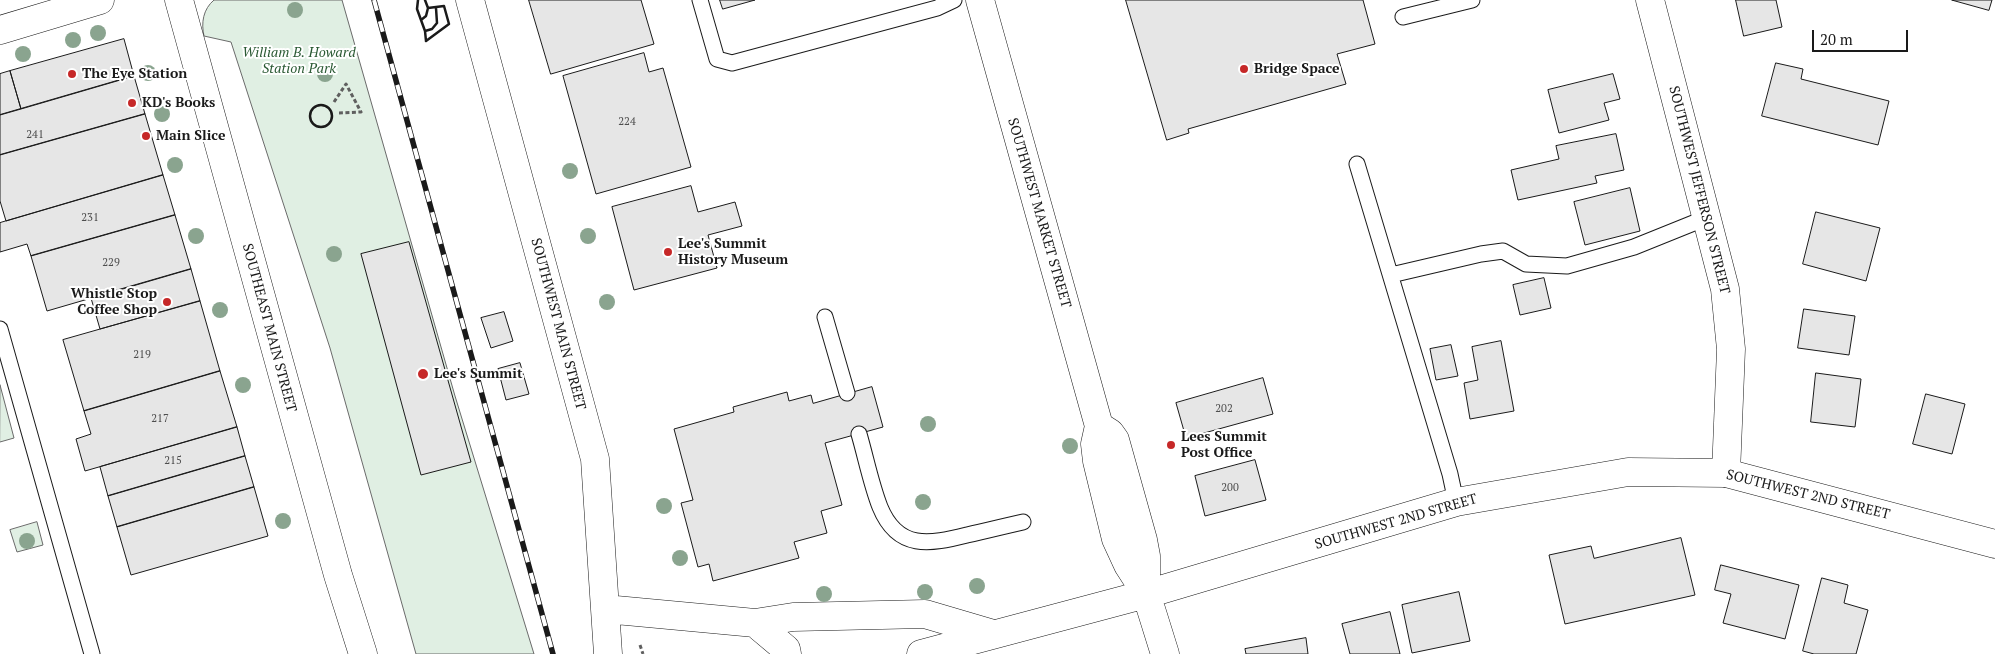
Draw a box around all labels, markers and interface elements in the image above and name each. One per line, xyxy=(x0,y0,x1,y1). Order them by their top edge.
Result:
scale bar xyxy=(1815,20,1911,52)
text: 20 m xyxy=(1820,29,1853,49)
park label: William B. Howard Station Park xyxy=(242,45,356,78)
place label: Bridge Space xyxy=(1254,61,1340,77)
marker: Bridge Space xyxy=(1238,63,1250,75)
place label: The Eye Station xyxy=(82,66,187,82)
marker: The Eye Station xyxy=(66,68,78,80)
street label: SOUTHWEST JEFFERSON STREET xyxy=(1665,84,1733,296)
place label: KD's Books xyxy=(142,95,215,111)
marker: KD's Books xyxy=(126,97,138,109)
house number: 224 xyxy=(618,115,636,129)
street label: SOUTHWEST MARKET STREET xyxy=(1004,116,1074,310)
house number: 241 xyxy=(26,128,44,142)
place label: Main Slice xyxy=(156,128,225,144)
marker: Main Slice xyxy=(140,130,152,142)
house number: 231 xyxy=(81,211,99,225)
street label: SOUTHWEST MAIN STREET xyxy=(527,236,589,412)
place label: Lee's Summit History Museum xyxy=(678,236,788,268)
street label: SOUTHEAST MAIN STREET xyxy=(238,242,300,414)
marker: Lee's Summit History Museum xyxy=(662,246,674,258)
house number: 229 xyxy=(102,256,120,270)
place label: Whistle Stop Coffee Shop xyxy=(71,286,157,318)
marker: Whistle Stop Coffee Shop xyxy=(161,296,173,308)
house number: 219 xyxy=(133,348,151,362)
place label: Lee's Summit xyxy=(434,366,523,382)
marker: Lee's Summit xyxy=(416,367,430,381)
house number: 202 xyxy=(1215,402,1233,416)
house number: 217 xyxy=(151,412,169,426)
place label: Lees Summit Post Office xyxy=(1181,429,1267,462)
marker: Lees Summit Post Office xyxy=(1165,439,1177,451)
house number: 215 xyxy=(164,454,182,468)
street label: SOUTHWEST 2ND STREET xyxy=(1724,467,1892,523)
house number: 200 xyxy=(1221,481,1239,495)
street label: SOUTHWEST 2ND STREET xyxy=(1313,491,1479,553)

